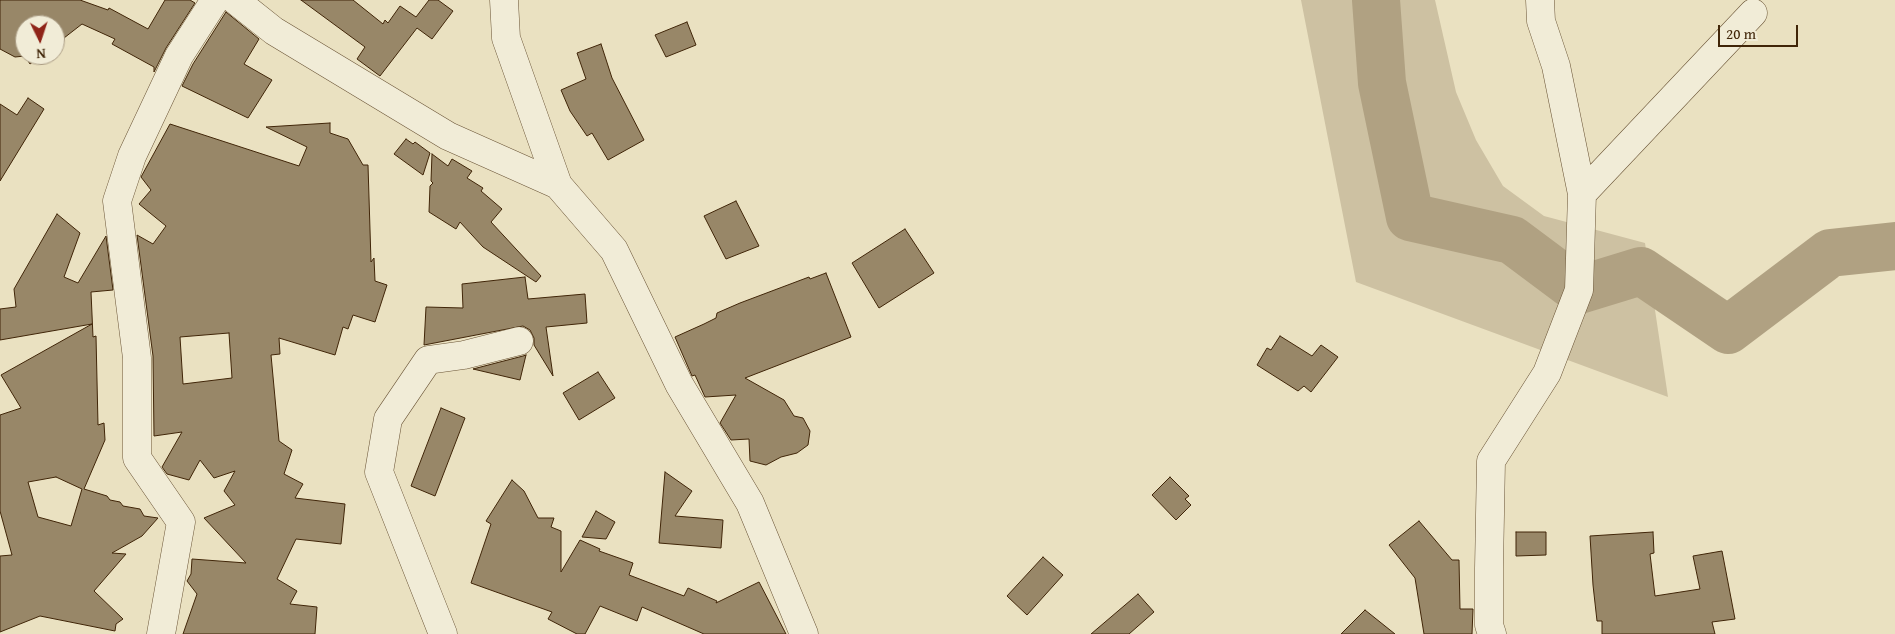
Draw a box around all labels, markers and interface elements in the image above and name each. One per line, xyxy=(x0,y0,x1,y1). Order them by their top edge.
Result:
north arrow xyxy=(15,15,65,65)
scale bar xyxy=(1720,15,1800,47)
text: 20 m xyxy=(1726,23,1756,44)
text: N xyxy=(36,44,46,64)

